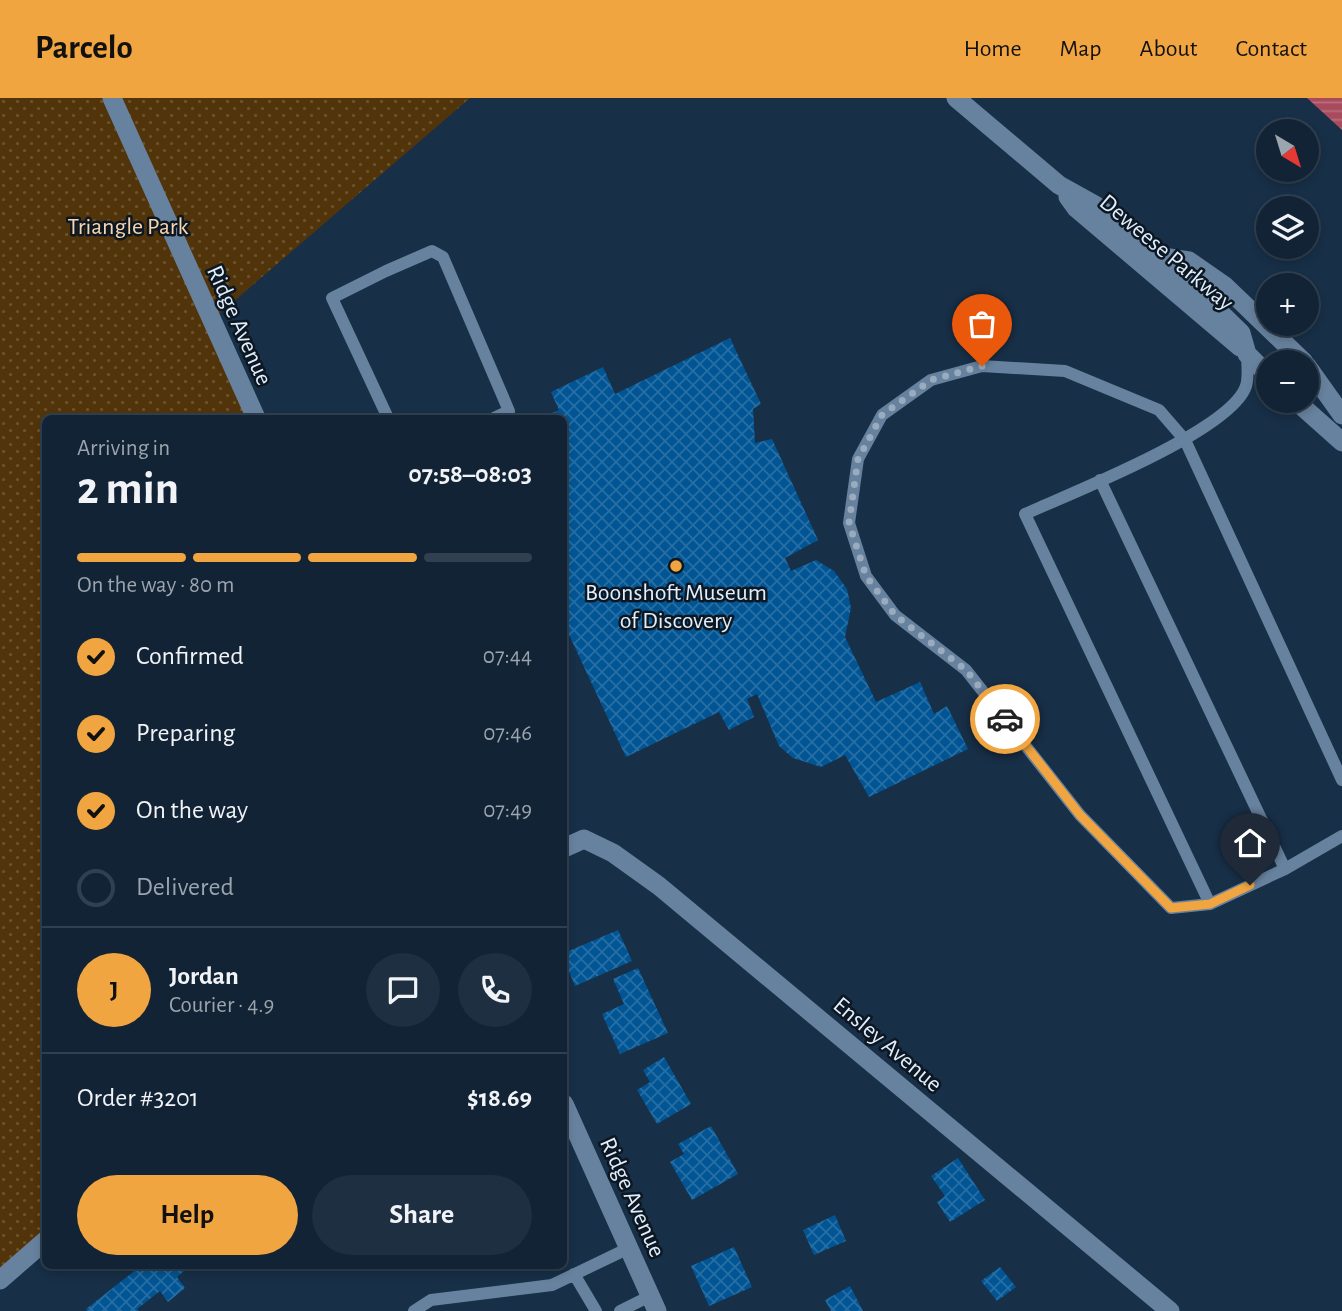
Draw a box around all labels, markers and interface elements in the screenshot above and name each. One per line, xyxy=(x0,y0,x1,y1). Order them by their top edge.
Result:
text: Parcelo xyxy=(35,32,133,65)
text: Home xyxy=(964,37,1022,61)
text: Map xyxy=(1060,37,1102,61)
text: About xyxy=(1140,37,1197,61)
text: Contact xyxy=(1235,37,1307,61)
north arrow xyxy=(1256,119,1320,182)
map controls xyxy=(1256,119,1319,413)
street label: Deweese Parkway xyxy=(1095,190,1238,316)
button: layers xyxy=(1256,196,1319,259)
park label: Triangle Park xyxy=(67,215,189,239)
street label: Ridge Avenue xyxy=(202,262,276,389)
button: + xyxy=(1256,273,1319,336)
pin xyxy=(952,294,1012,366)
icon: bag xyxy=(963,305,1001,343)
button: − xyxy=(1256,350,1319,413)
text: Arriving in xyxy=(77,437,170,460)
text: 07:58–08:03 xyxy=(408,461,532,487)
text: 2 min xyxy=(77,466,179,512)
marker: Boonshoft Museum of Discovery xyxy=(668,558,684,574)
text: On the way · 80 m xyxy=(77,574,234,597)
place label: Boonshoft Museum of Discovery xyxy=(585,581,767,633)
icon: check xyxy=(77,638,115,676)
text: Confirmed xyxy=(136,643,244,669)
text: 07:44 xyxy=(483,645,532,668)
courier xyxy=(970,684,1040,754)
icon: car xyxy=(986,700,1024,738)
icon: check xyxy=(77,715,115,753)
text: Preparing xyxy=(136,720,235,746)
text: 07:46 xyxy=(483,722,532,745)
icon: check xyxy=(77,792,115,830)
text: On the way xyxy=(136,797,248,823)
text: 07:49 xyxy=(483,799,532,822)
pin xyxy=(1220,813,1280,885)
icon: home xyxy=(1231,824,1269,862)
text: Delivered xyxy=(136,874,234,900)
button: chat xyxy=(366,953,440,1027)
button: phone xyxy=(458,953,532,1027)
text: Jordan xyxy=(169,963,239,989)
text: J xyxy=(110,977,118,1003)
street label: Ensley Avenue xyxy=(828,993,946,1097)
text: Courier · 4.9 xyxy=(169,994,274,1017)
text: Order #3201 xyxy=(77,1085,199,1111)
text: $18.69 xyxy=(467,1085,532,1111)
street label: Ridge Avenue xyxy=(595,1134,669,1261)
button: Help xyxy=(77,1175,298,1255)
button: Share xyxy=(312,1175,532,1255)

